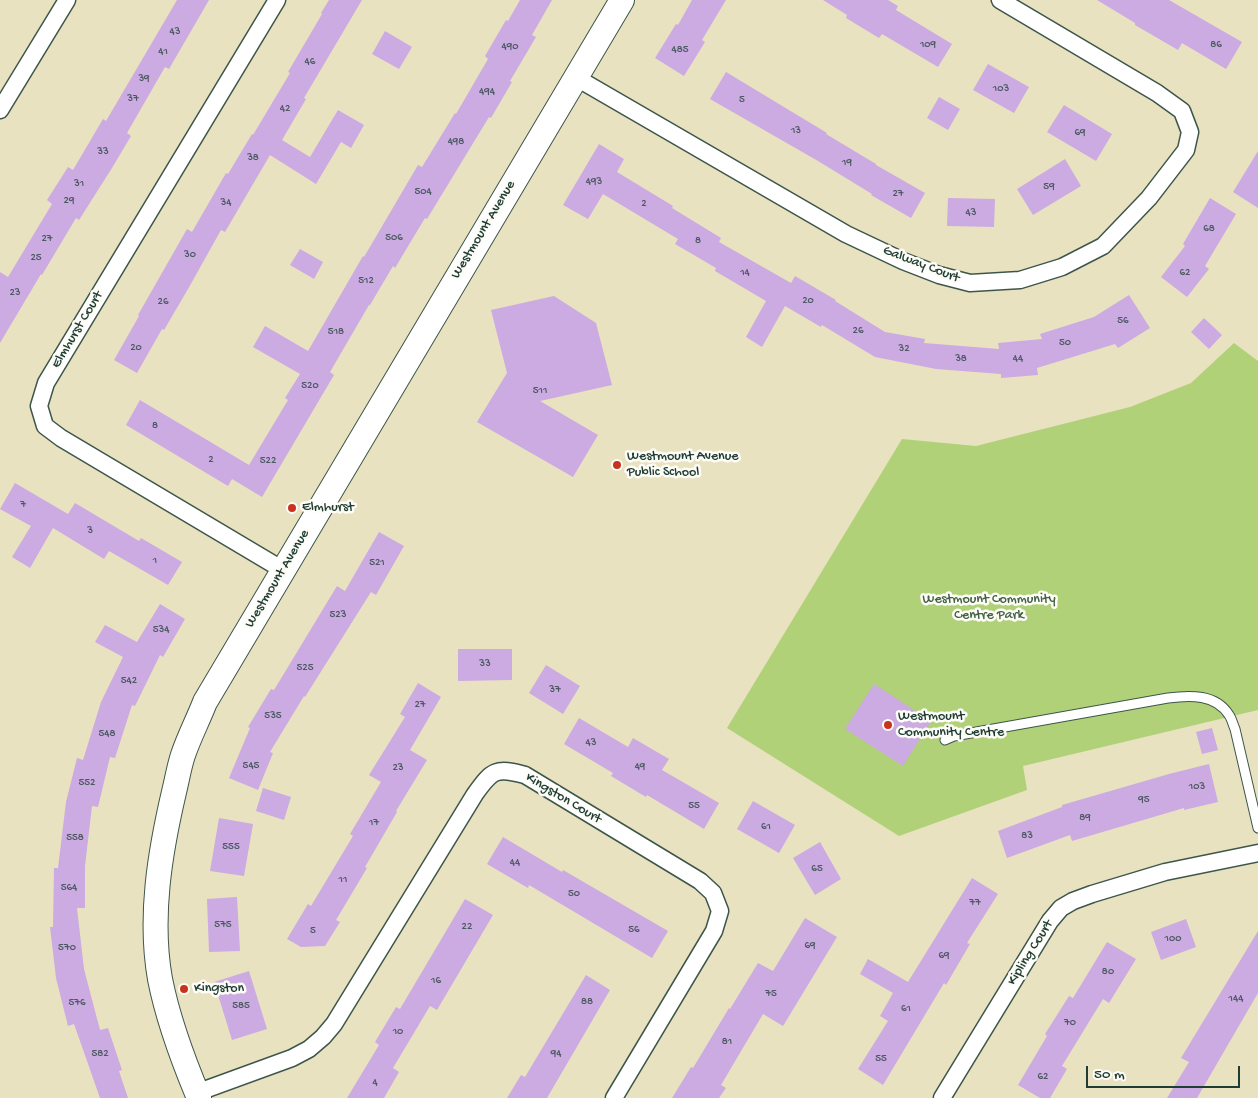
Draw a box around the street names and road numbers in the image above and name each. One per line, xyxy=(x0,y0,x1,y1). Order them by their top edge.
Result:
street label: Westmount Avenue xyxy=(448,178,520,282)
street label: Galway Court xyxy=(880,243,962,287)
street label: Elmhurst Court xyxy=(48,288,108,372)
street label: Westmount Avenue xyxy=(242,527,314,631)
street label: Kingston Court xyxy=(522,770,604,828)
street label: Kipling Court xyxy=(1004,917,1058,989)

